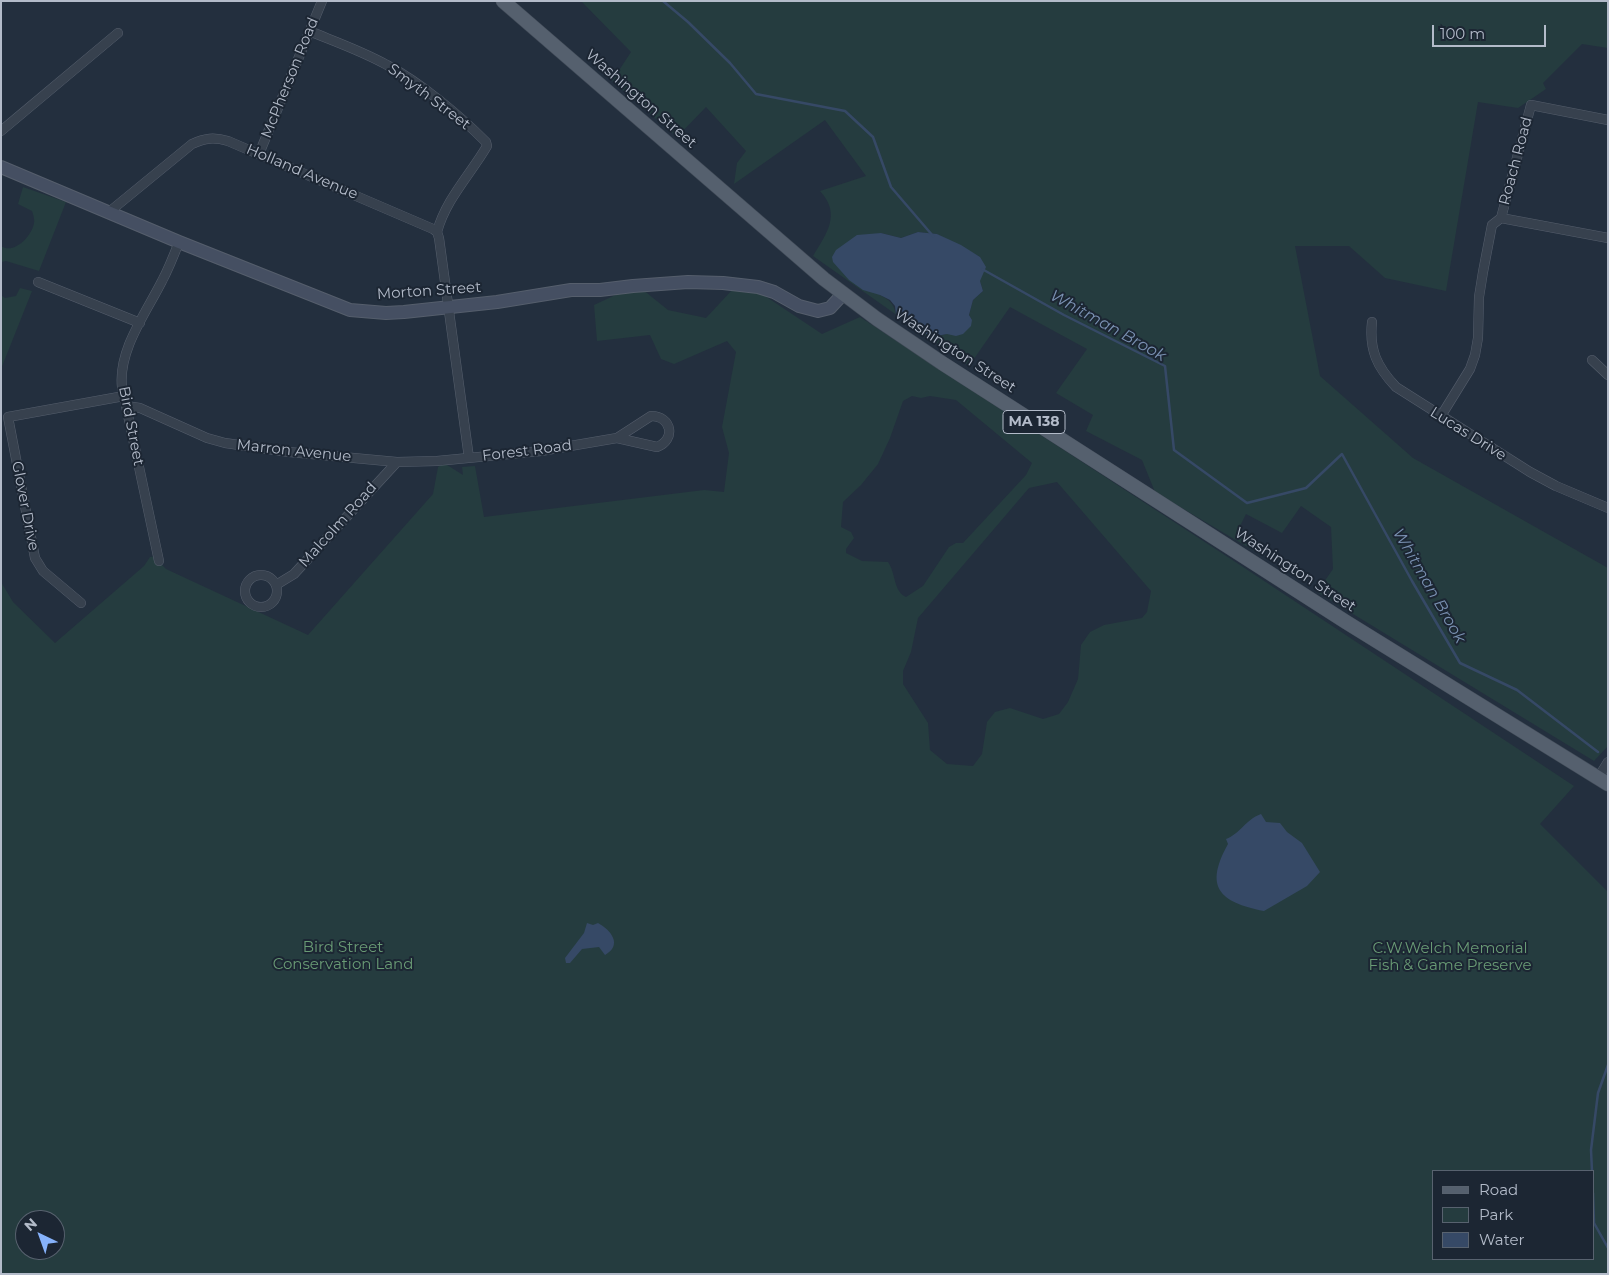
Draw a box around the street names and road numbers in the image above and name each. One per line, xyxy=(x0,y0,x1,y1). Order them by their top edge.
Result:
street label: McPherson Road xyxy=(258,15,322,141)
street label: Washington Street xyxy=(582,46,700,152)
street label: Smyth Street xyxy=(384,60,474,134)
street label: Roach Road xyxy=(1496,115,1536,207)
street label: Holland Avenue xyxy=(244,140,360,204)
street label: Morton Street xyxy=(376,278,482,304)
street label: Washington Street xyxy=(891,305,1019,397)
street label: Bird Street xyxy=(114,385,148,467)
street label: Lucas Drive xyxy=(1426,403,1510,465)
road number: MA 138 xyxy=(1003,411,1065,434)
street label: Marron Avenue xyxy=(236,436,352,466)
street label: Forest Road xyxy=(481,437,573,465)
street label: Glover Drive xyxy=(7,460,43,552)
street label: Malcolm Road xyxy=(295,479,381,571)
street label: Washington Street xyxy=(1231,524,1359,616)

